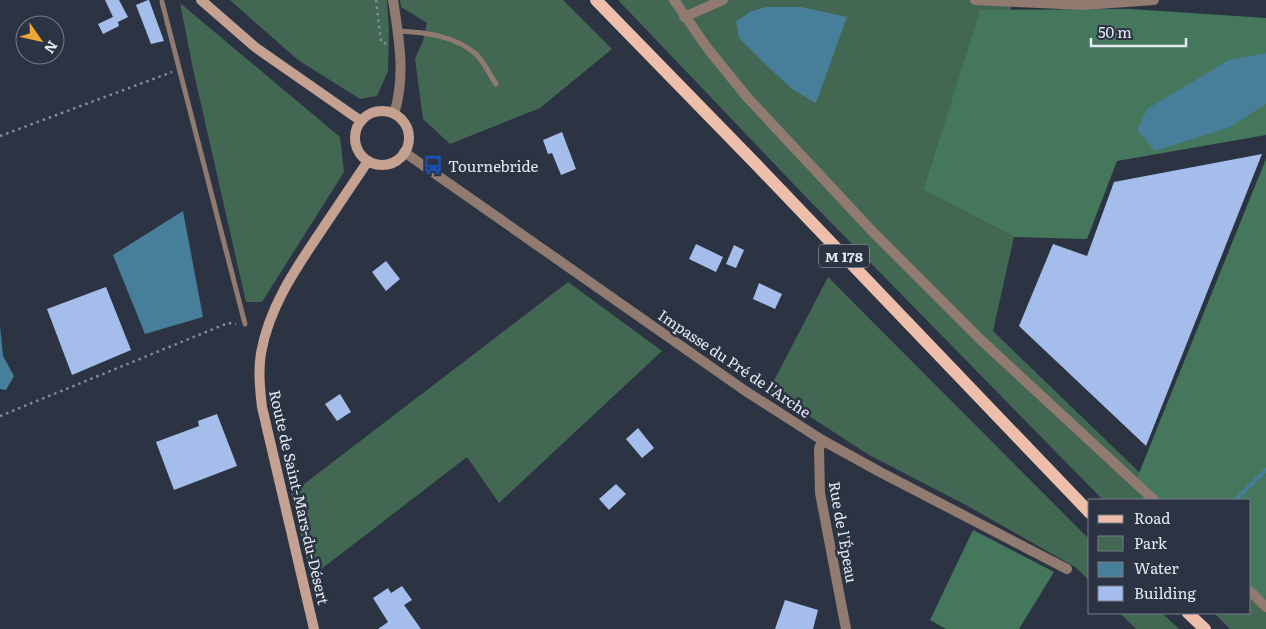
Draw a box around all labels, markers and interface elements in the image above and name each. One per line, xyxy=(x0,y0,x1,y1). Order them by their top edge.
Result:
north arrow xyxy=(15,15,65,65)
scale bar xyxy=(1091,15,1186,47)
text: 50 m xyxy=(1098,20,1132,43)
text: N xyxy=(40,37,63,58)
bus stop icon: Tournebride xyxy=(422,154,444,176)
place label: Tournebride xyxy=(448,154,539,177)
road number: M 178 xyxy=(819,245,869,268)
street label: Impasse du Pré de l'Arche xyxy=(654,303,816,423)
street label: Route de Saint-Mars-du-Désert xyxy=(264,387,336,607)
street label: Rue de l'Épeau xyxy=(824,479,864,585)
legend xyxy=(1088,499,1251,614)
text: Road xyxy=(1134,506,1170,529)
text: Park xyxy=(1134,531,1168,554)
text: Water xyxy=(1134,556,1179,579)
text: Building xyxy=(1134,581,1196,604)

